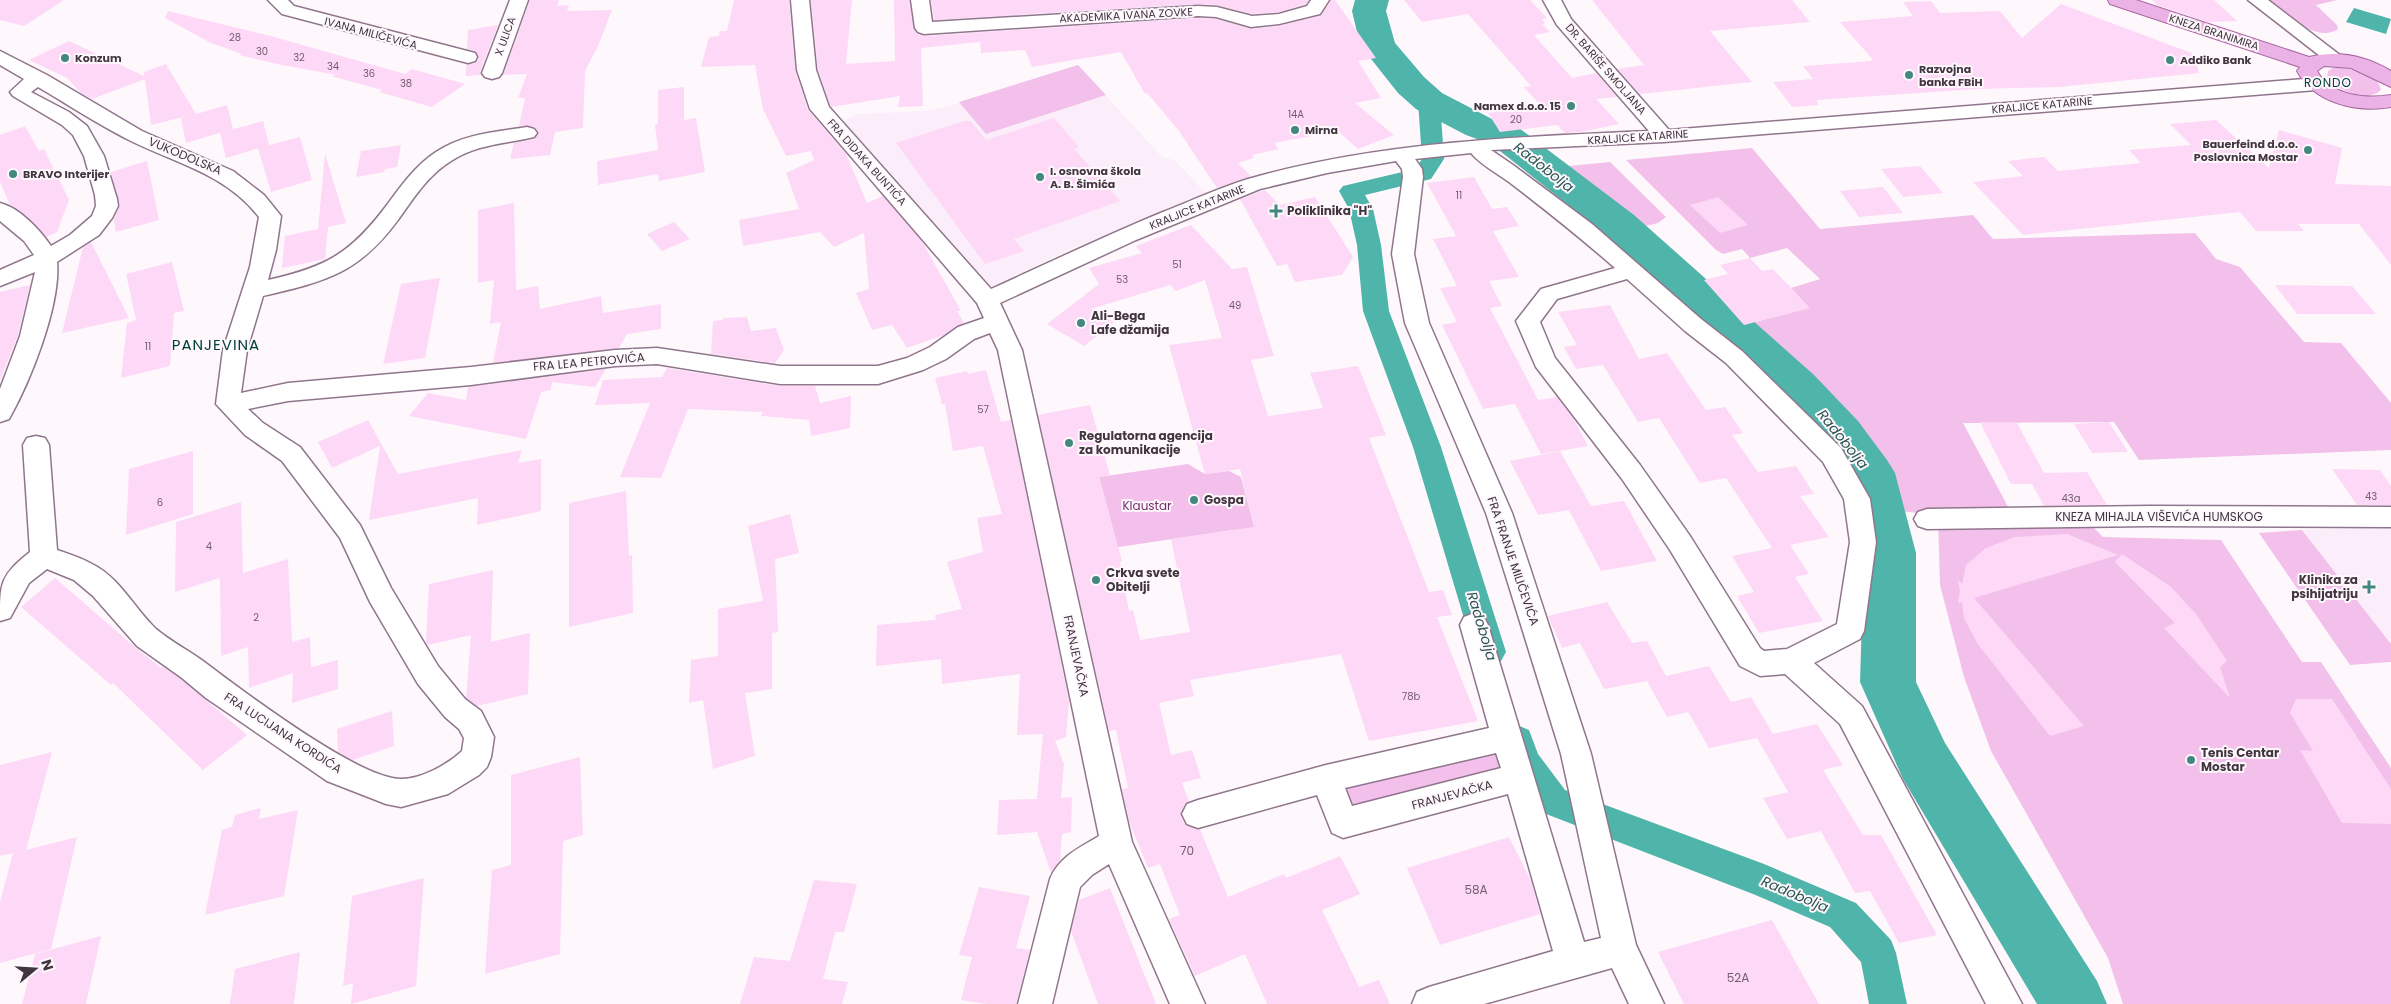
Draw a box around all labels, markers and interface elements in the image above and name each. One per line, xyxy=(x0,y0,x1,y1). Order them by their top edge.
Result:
street label: AKADEMIKA IVANA ZOVKE xyxy=(1059,4,1193,26)
street label: KNEZA BRANIMIRA xyxy=(2167,10,2262,54)
street label: IVANA MILIČEVIĆA xyxy=(323,13,420,53)
street label: X ULICA xyxy=(491,14,520,58)
street label: DR. BARIŠE SMOLJANA xyxy=(1562,20,1650,118)
house number: 28 xyxy=(229,30,241,45)
house number: 30 xyxy=(256,44,268,59)
place label: Konzum xyxy=(75,50,122,66)
house number: 32 xyxy=(293,50,305,65)
marker: Konzum xyxy=(59,52,71,64)
place label: Addiko Bank xyxy=(2180,52,2252,68)
marker: Addiko Bank xyxy=(2164,54,2176,66)
house number: 34 xyxy=(327,59,339,74)
place label: Razvojna banka FBiH xyxy=(1919,61,1983,90)
house number: 36 xyxy=(363,66,375,81)
marker: Razvojna banka FBiH xyxy=(1903,69,1915,81)
district label: RONDO xyxy=(2304,74,2352,91)
house number: 38 xyxy=(400,76,412,91)
street label: KRALJICE KATARINE xyxy=(1991,93,2093,117)
place label: Namex d.o.o. 15 xyxy=(1474,98,1561,114)
marker: Namex d.o.o. 15 xyxy=(1565,100,1577,112)
house number: 14A xyxy=(1288,107,1304,122)
house number: 20 xyxy=(1510,112,1522,127)
street label: FRA DIDAKA BUNTIĆA xyxy=(824,115,911,209)
place label: Mirna xyxy=(1305,122,1338,138)
marker: Mirna xyxy=(1289,124,1301,136)
street label: KRALJICE KATARINE xyxy=(1587,125,1689,149)
street label: VUKODOLSKA xyxy=(146,132,225,179)
place label: Bauerfeind d.o.o. Poslovnica Mostar xyxy=(2194,136,2298,165)
water label: Radobolja xyxy=(1510,137,1579,197)
marker: Bauerfeind d.o.o. Poslovnica Mostar xyxy=(2302,144,2314,156)
place label: I. osnovna škola A. B. Šimića xyxy=(1050,163,1141,192)
place label: BRAVO Interijer xyxy=(23,166,109,182)
marker: BRAVO Interijer xyxy=(7,168,19,180)
marker: I. osnovna škola A. B. Šimića xyxy=(1034,171,1046,183)
street label: KRALJICE KATARINE xyxy=(1147,181,1247,233)
house number: 11 xyxy=(1456,188,1462,203)
place label: Poliklinika "H" xyxy=(1287,202,1372,219)
marker: Poliklinika "H" xyxy=(1269,204,1283,218)
house number: 51 xyxy=(1172,257,1182,272)
house number: 53 xyxy=(1116,272,1128,287)
house number: 49 xyxy=(1229,298,1241,313)
place label: Ali-Bega Lafe džamija xyxy=(1091,307,1169,338)
marker: Ali-Bega Lafe džamija xyxy=(1075,317,1087,329)
district label: PANJEVINA xyxy=(172,334,260,355)
house number: 11 xyxy=(145,339,151,354)
street label: FRA LEA PETROVIĆA xyxy=(532,348,645,375)
house number: 57 xyxy=(977,402,989,417)
water label: Radobolja xyxy=(1813,405,1874,473)
place label: Regulatorna agencija za komunikacije xyxy=(1079,427,1213,458)
marker: Regulatorna agencija za komunikacije xyxy=(1063,437,1075,449)
house number: 43 xyxy=(2365,489,2377,504)
place label: Gospa xyxy=(1204,491,1244,508)
house number: 43a xyxy=(2062,491,2080,506)
marker: Gospa xyxy=(1188,494,1200,506)
street label: FRA FRANJE MILIČEVIĆA xyxy=(1483,494,1544,628)
house number: 6 xyxy=(157,495,163,510)
park label: Klaustar xyxy=(1122,497,1172,514)
street label: KNEZA MIHAJLA VIŠEVIĆA HUMSKOG xyxy=(2055,508,2263,525)
house number: 4 xyxy=(206,539,212,554)
place label: Crkva svete Obitelji xyxy=(1106,564,1180,595)
place label: Klinika za psihijatriju xyxy=(2291,571,2358,602)
marker: Crkva svete Obitelji xyxy=(1090,574,1102,586)
marker: Klinika za psihijatriju xyxy=(2362,580,2376,594)
water label: Radobolja xyxy=(1462,589,1502,663)
house number: 2 xyxy=(253,610,259,625)
street label: FRANJEVAČKA xyxy=(1060,613,1093,698)
street label: FRA LUCIJANA KORDIĆA xyxy=(221,688,345,777)
house number: 78b xyxy=(1402,689,1421,704)
place label: Tenis Centar Mostar xyxy=(2201,744,2279,775)
marker: Tenis Centar Mostar xyxy=(2185,754,2197,766)
street label: FRANJEVAČKA xyxy=(1410,776,1494,813)
house number: 70 xyxy=(1180,842,1194,859)
water label: Radobolja xyxy=(1758,871,1832,917)
house number: 58A xyxy=(1464,881,1488,898)
north arrow xyxy=(10,944,60,994)
text: N xyxy=(36,957,59,973)
house number: 52A xyxy=(1727,969,1749,986)

